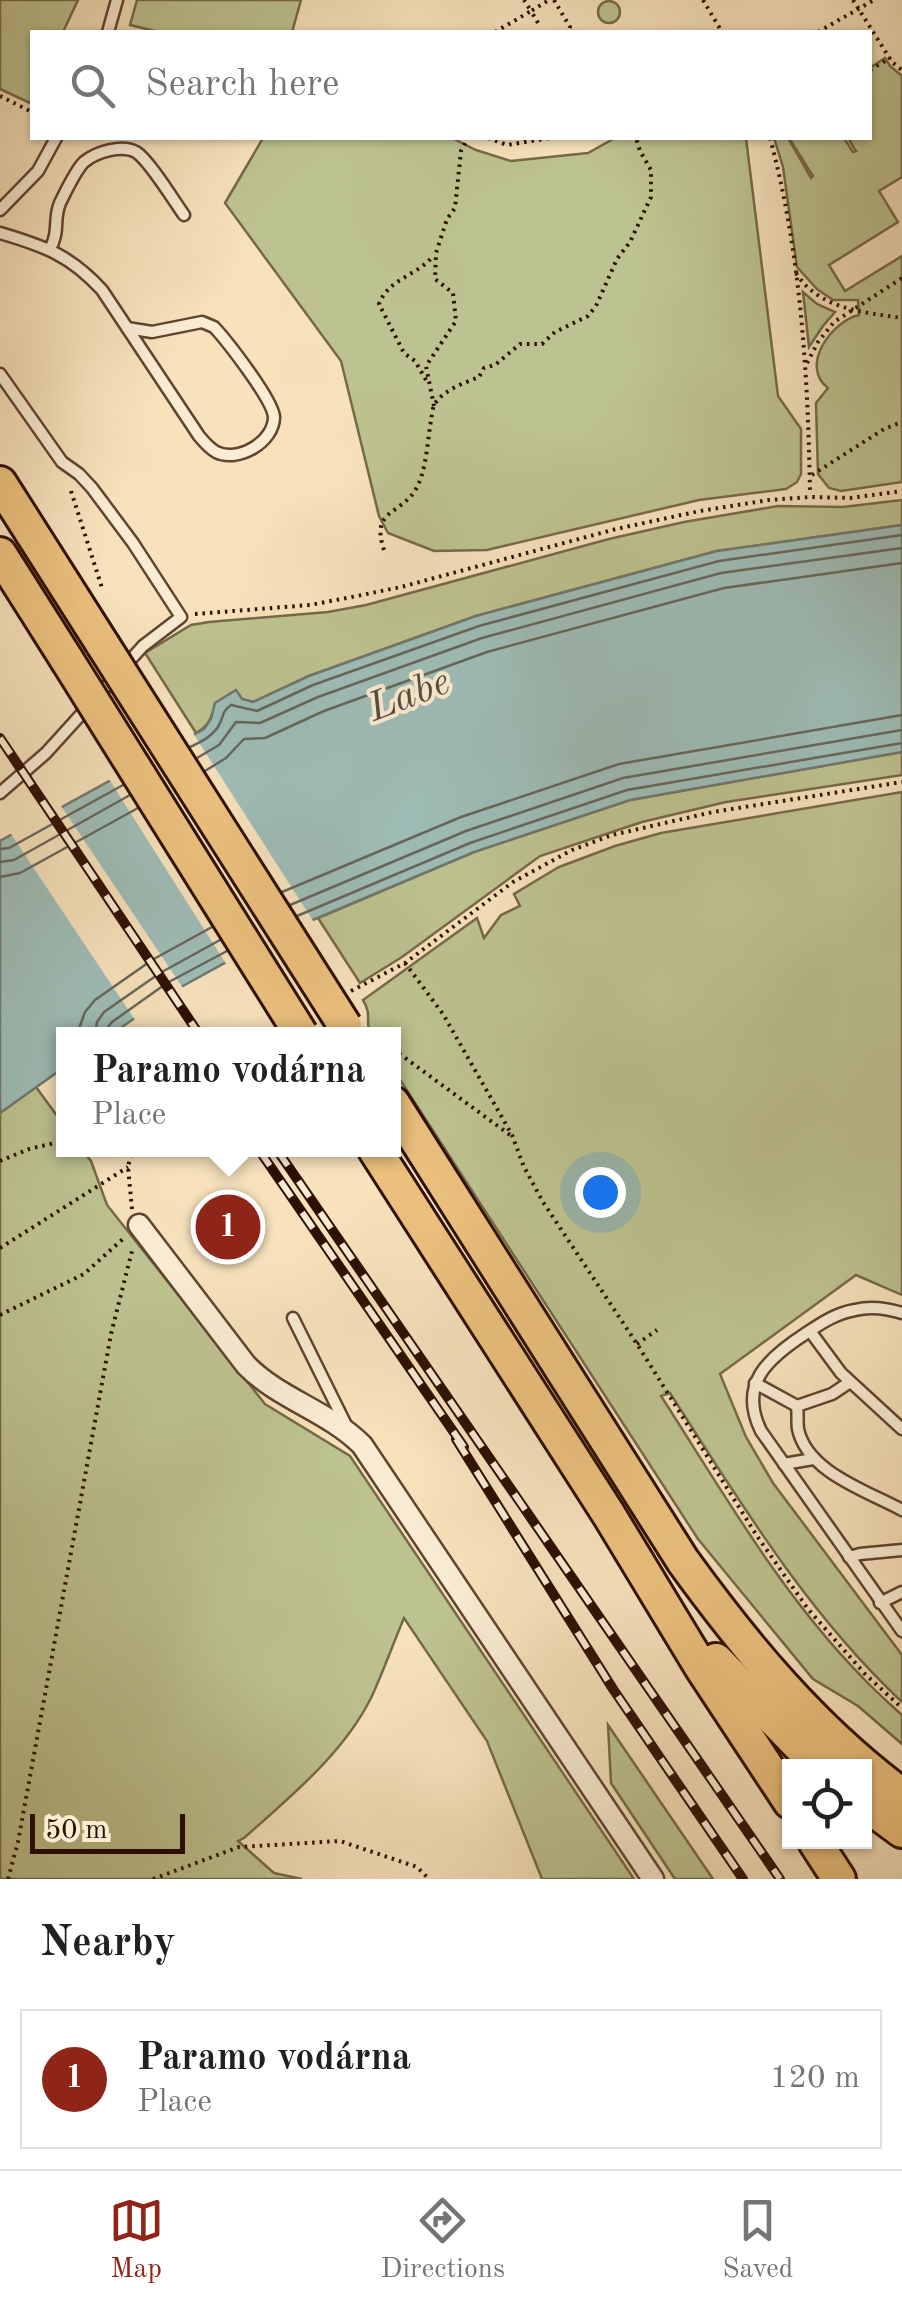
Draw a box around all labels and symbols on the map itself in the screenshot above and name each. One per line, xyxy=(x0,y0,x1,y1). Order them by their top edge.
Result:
water label: Labe xyxy=(362,663,456,731)
your location xyxy=(575,1167,626,1218)
pin: 1 xyxy=(196,1190,260,1264)
scale bar xyxy=(30,1809,185,1854)

